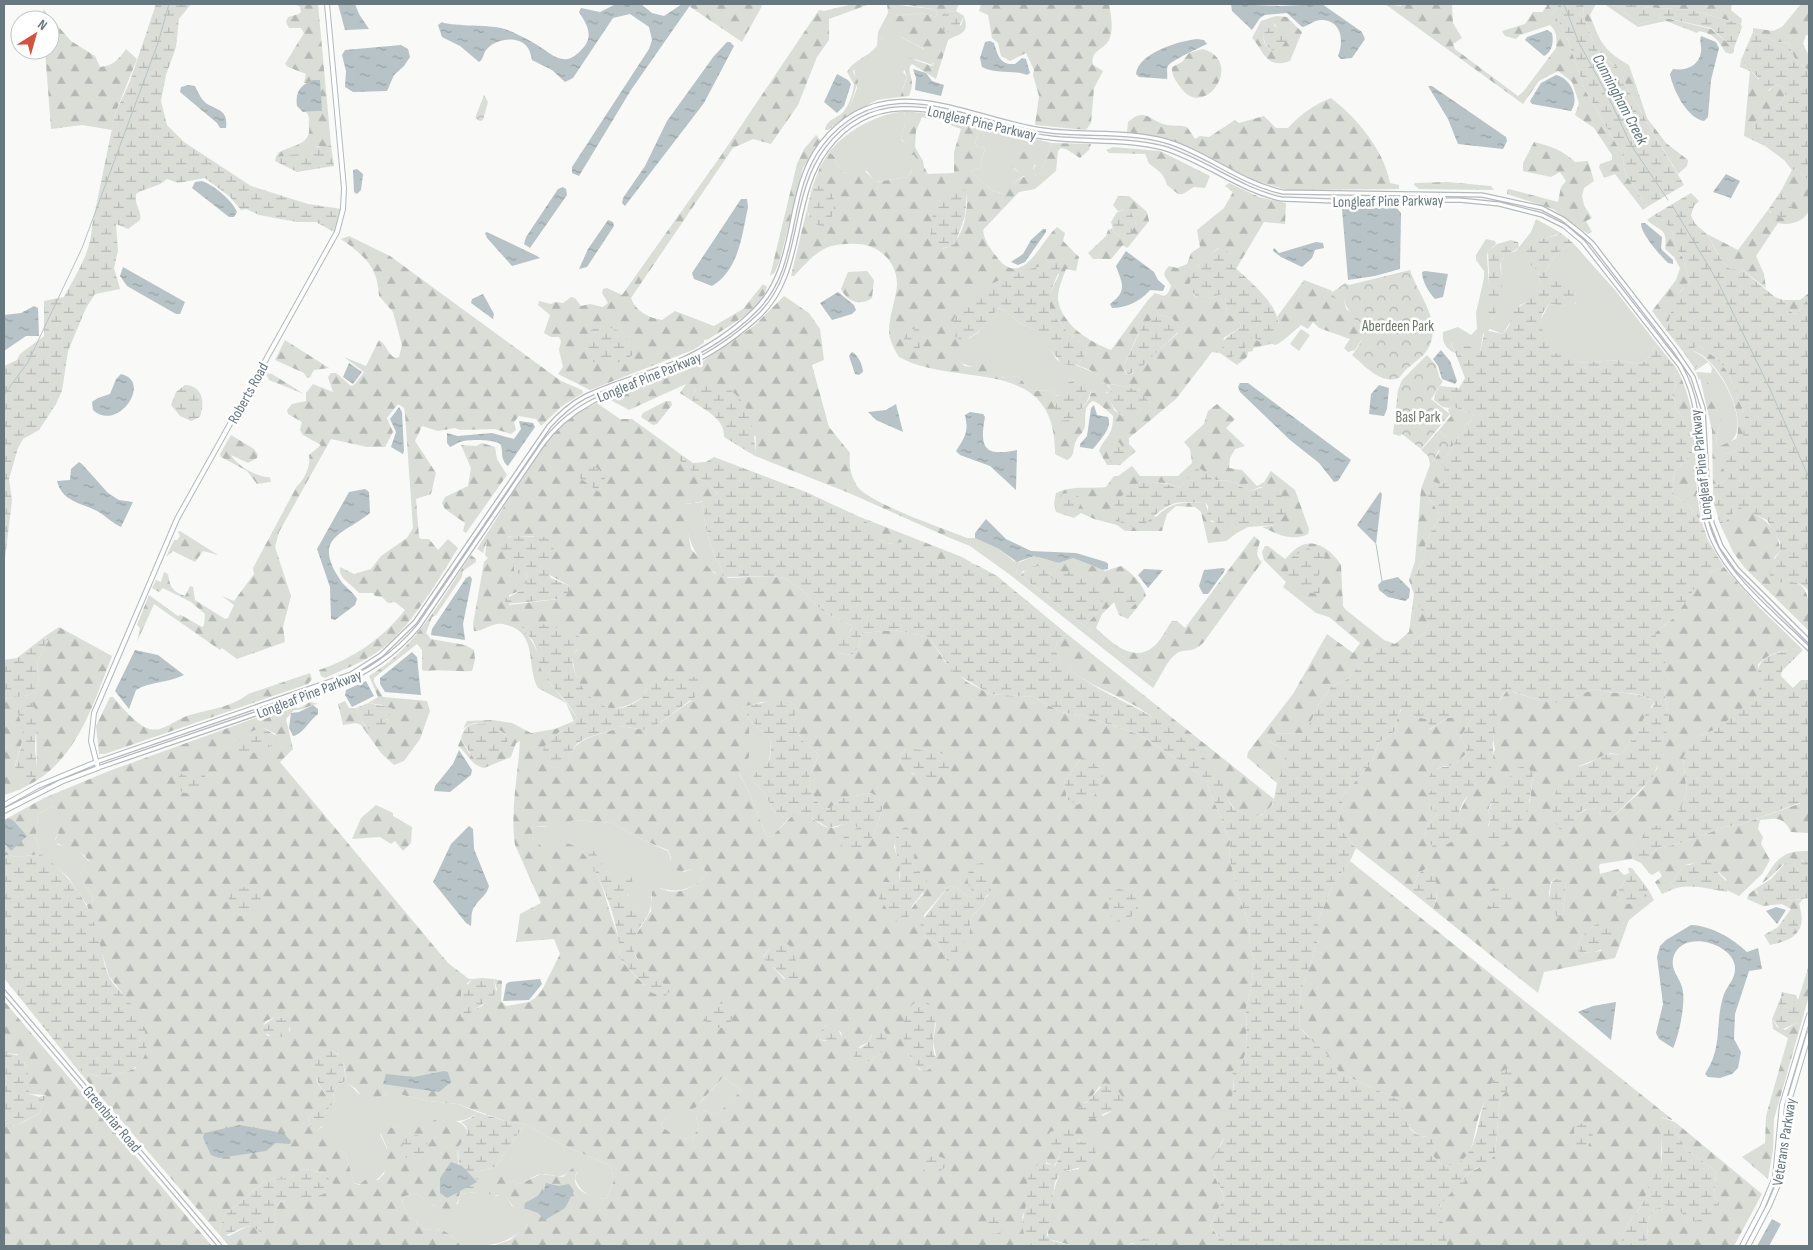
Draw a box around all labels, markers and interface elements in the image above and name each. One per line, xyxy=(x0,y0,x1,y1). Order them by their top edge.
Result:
north arrow xyxy=(10,10,60,60)
text: N xyxy=(34,16,51,34)
water label: Cunningham Creek xyxy=(1588,51,1652,149)
street label: Longleaf Pine Parkway xyxy=(926,102,1038,145)
street label: Longleaf Pine Parkway xyxy=(1332,191,1444,212)
park label: Aberdeen Park xyxy=(1361,317,1434,336)
street label: Longleaf Pine Parkway xyxy=(594,348,704,407)
street label: Roberts Road xyxy=(224,359,273,427)
park label: Basl Park xyxy=(1395,408,1441,427)
street label: Longleaf Pine Parkway xyxy=(1686,409,1717,521)
street label: Longleaf Pine Parkway xyxy=(254,666,365,723)
street label: Greenbriar Road xyxy=(78,1082,145,1156)
street label: Veterans Parkway xyxy=(1768,1097,1801,1187)

